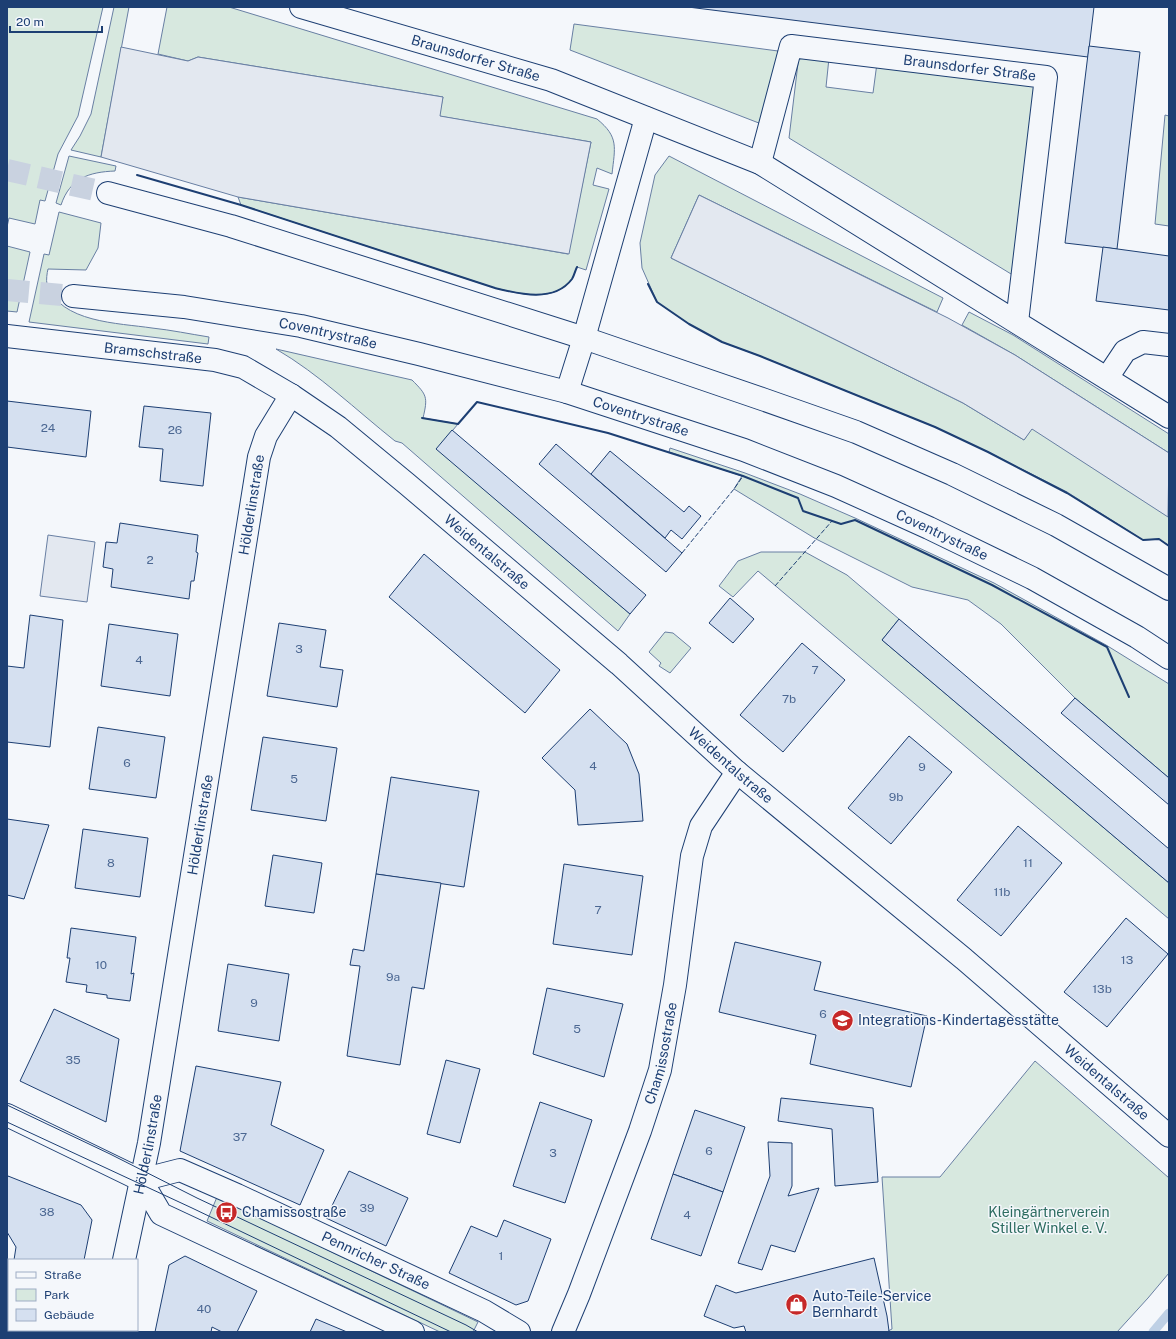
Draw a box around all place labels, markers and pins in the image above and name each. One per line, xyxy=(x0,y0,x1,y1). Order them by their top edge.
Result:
school or university icon: Integrations-Kindertagesstätte xyxy=(829,1007,855,1033)
place label: Integrations-Kindertagesstätte xyxy=(858,1012,1059,1028)
bus stop icon: Chamissostraße xyxy=(213,1199,239,1225)
place label: Chamissostraße xyxy=(242,1204,347,1220)
place label: Auto-Teile-Service Bernhardt xyxy=(812,1288,932,1320)
shop icon: Auto-Teile-Service Bernhardt xyxy=(783,1291,809,1317)

